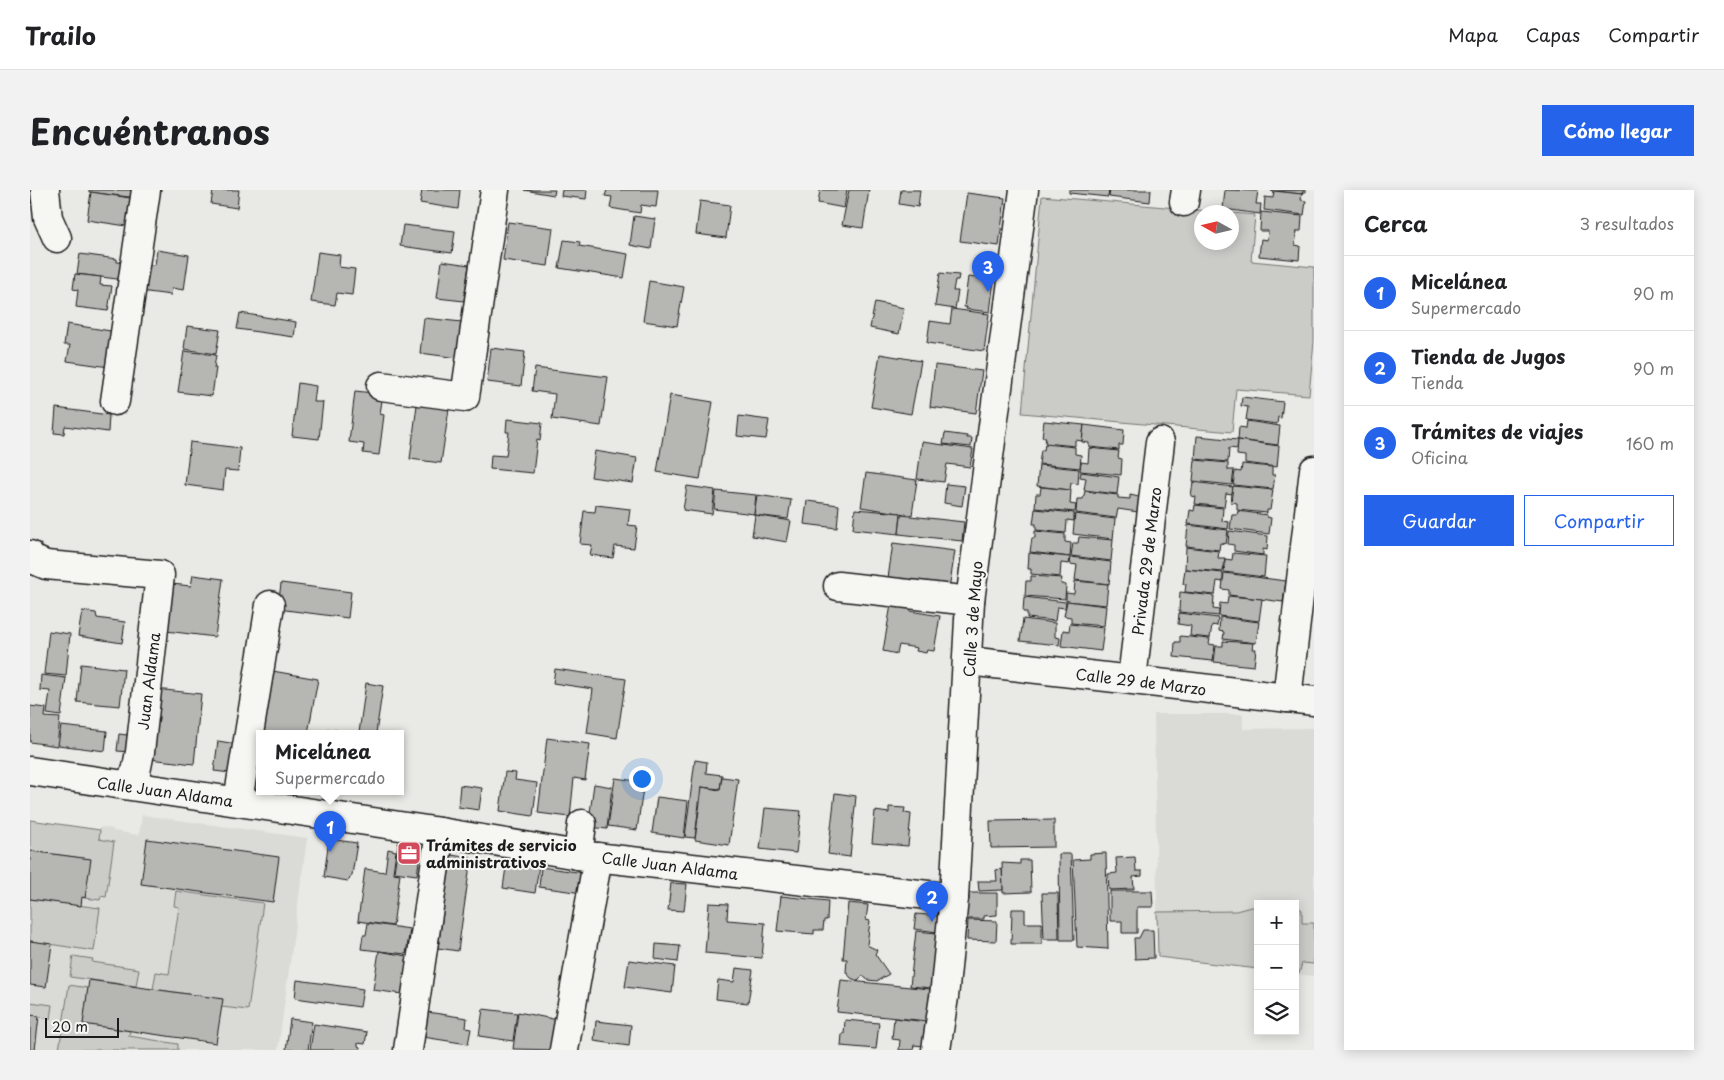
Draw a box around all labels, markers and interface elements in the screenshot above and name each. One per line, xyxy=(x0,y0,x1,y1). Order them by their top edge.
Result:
text: Trailo xyxy=(25,17,96,53)
text: Mapa xyxy=(1448,21,1498,48)
text: Capas xyxy=(1526,21,1580,48)
text: Compartir xyxy=(1608,21,1699,48)
text: Encuéntranos xyxy=(30,104,270,157)
button: Cómo llegar xyxy=(1542,105,1694,156)
north arrow xyxy=(1194,205,1239,250)
text: Cerca xyxy=(1364,207,1428,239)
text: 3 resultados xyxy=(1579,211,1674,235)
pin: 3 xyxy=(972,251,1004,292)
text: Micelánea xyxy=(1411,267,1507,295)
text: 1 xyxy=(1376,281,1384,305)
text: 90 m xyxy=(1633,281,1674,305)
text: Supermercado xyxy=(1411,295,1521,319)
text: Tienda de Jugos xyxy=(1411,342,1565,370)
text: 2 xyxy=(1374,356,1386,380)
text: 90 m xyxy=(1633,356,1674,380)
text: Tienda xyxy=(1411,370,1464,394)
text: Trámites de viajes xyxy=(1411,417,1583,445)
text: 3 xyxy=(1375,431,1385,455)
text: 160 m xyxy=(1626,431,1674,455)
text: Oficina xyxy=(1411,445,1468,469)
street label: Privada 29 de Marzo xyxy=(1125,486,1167,636)
button: Guardar xyxy=(1364,495,1514,546)
button: Compartir xyxy=(1524,495,1674,546)
street label: Calle 3 de Mayo xyxy=(956,560,988,678)
street label: Juan Aldama xyxy=(131,630,165,731)
street label: Calle 29 de Marzo xyxy=(1074,662,1208,700)
popup xyxy=(256,730,404,795)
text: Micelánea xyxy=(275,737,371,765)
text: Supermercado xyxy=(275,765,385,789)
your location xyxy=(629,766,655,792)
street label: Calle Juan Aldama xyxy=(95,770,235,812)
pin: 1 xyxy=(314,811,346,852)
place label: Trámites de servicio administrativos xyxy=(426,833,577,873)
office icon: Trámites de servicio administrativos xyxy=(396,840,422,866)
street label: Calle Juan Aldama xyxy=(600,845,740,885)
pin: 2 xyxy=(916,881,948,922)
map controls xyxy=(1254,900,1299,1035)
button: + xyxy=(1254,900,1299,945)
button: − xyxy=(1254,945,1299,990)
button: layers xyxy=(1254,990,1299,1035)
scale bar xyxy=(45,1015,119,1038)
text: 20 m xyxy=(52,1016,88,1037)

